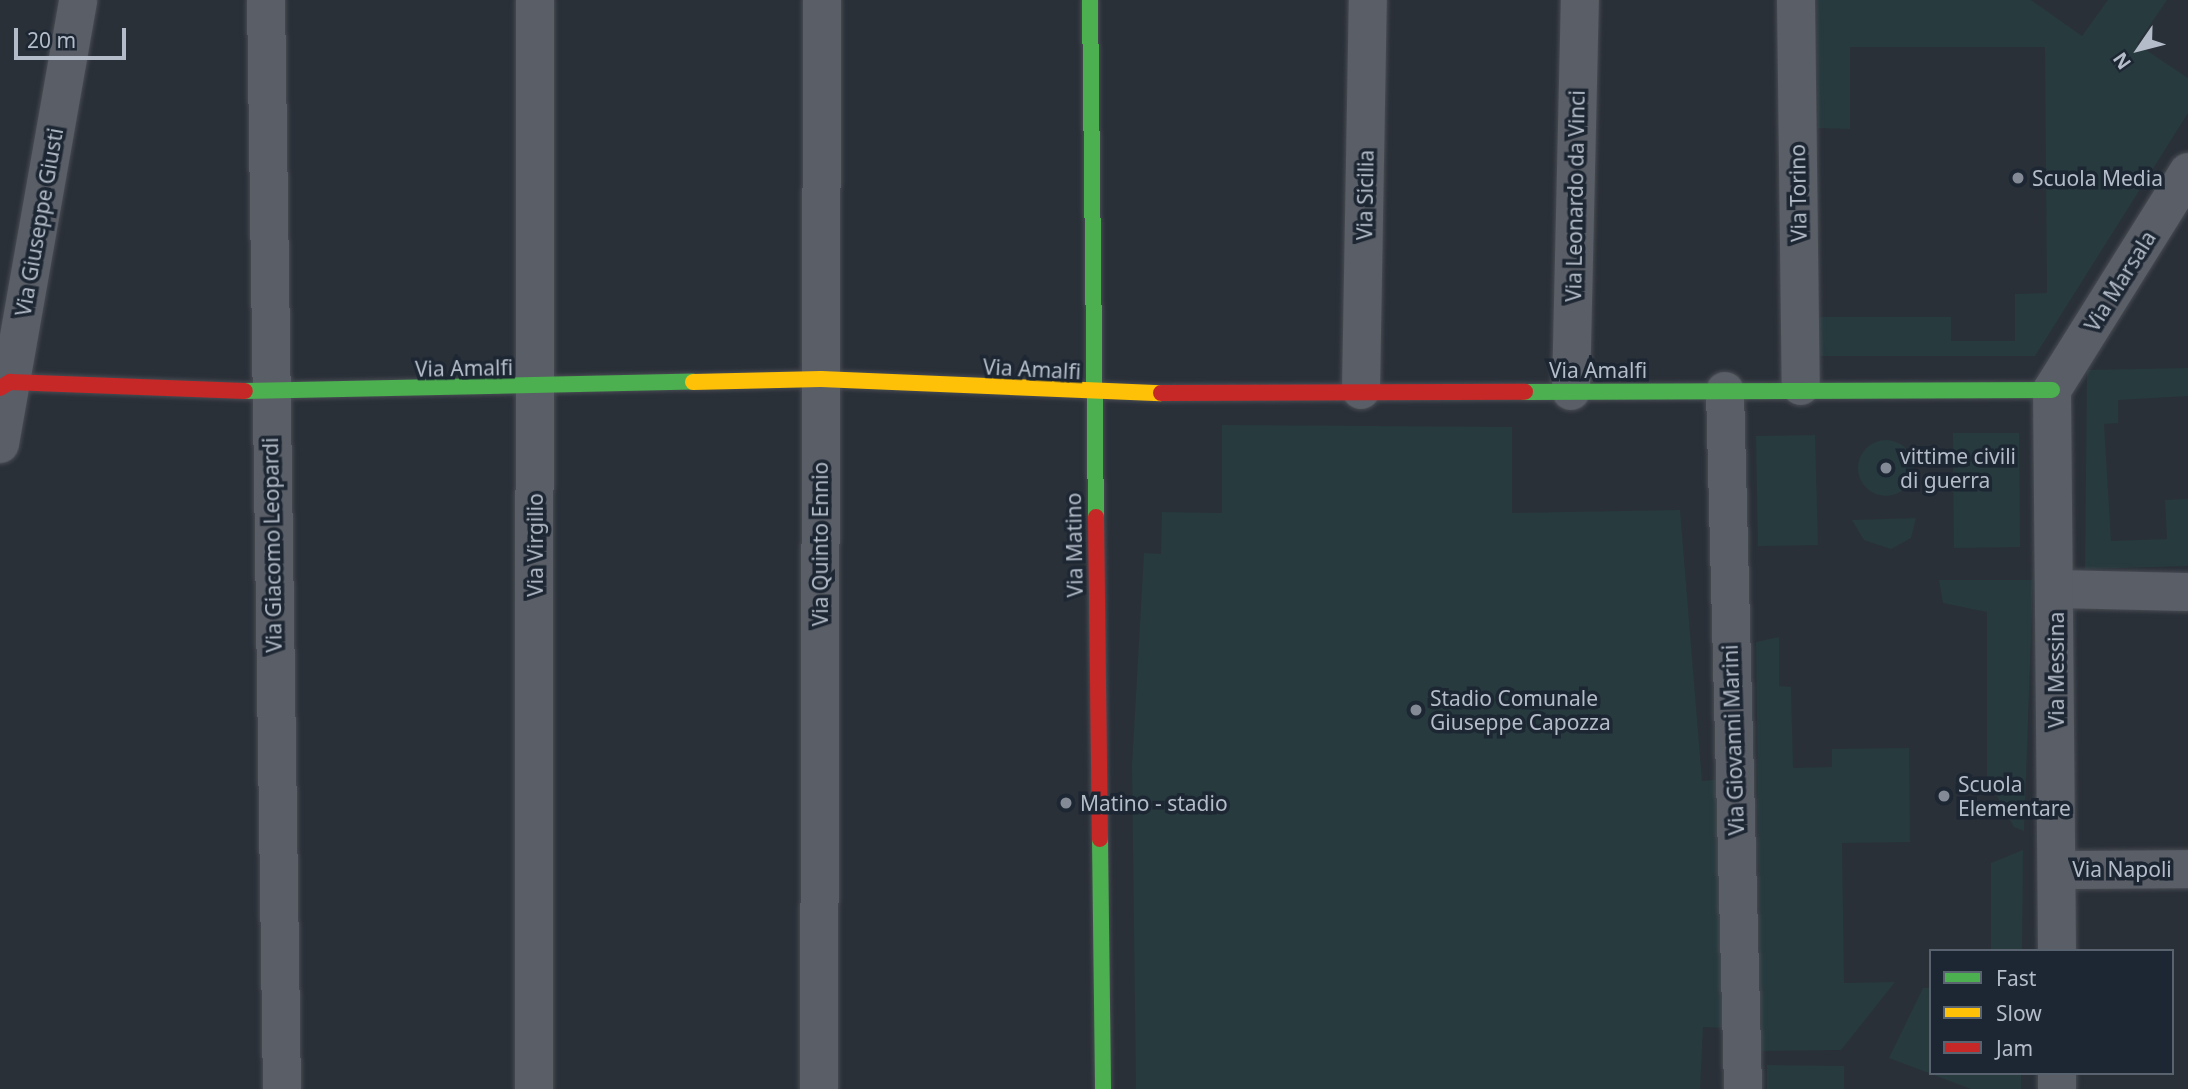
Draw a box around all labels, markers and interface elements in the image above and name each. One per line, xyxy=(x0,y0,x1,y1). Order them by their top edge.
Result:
scale bar xyxy=(18,14,130,58)
north arrow xyxy=(2104,14,2174,84)
text: 20 m xyxy=(27,26,76,54)
text: N xyxy=(2107,47,2137,75)
street label: Via Leonardo da Vinci xyxy=(1561,90,1589,302)
street label: Via Giuseppe Giusti xyxy=(10,126,68,318)
street label: Via Torino xyxy=(1785,144,1811,242)
street label: Via Sicilia xyxy=(1352,150,1378,240)
place label: Scuola Media xyxy=(2032,165,2163,191)
marker: Scuola Media xyxy=(2010,170,2026,186)
street label: Via Marsala xyxy=(2079,226,2161,336)
street label: Via Amalfi xyxy=(982,354,1082,384)
street label: Via Amalfi xyxy=(415,355,513,381)
street label: Via Amalfi xyxy=(1549,357,1647,383)
street label: Via Giacomo Leopardi xyxy=(258,437,286,653)
place label: vittime civili di guerra xyxy=(1900,443,2016,493)
marker: vittime civili di guerra xyxy=(1878,460,1894,476)
street label: Via Quinto Ennio xyxy=(807,462,833,626)
street label: Via Matino xyxy=(1060,492,1088,598)
street label: Via Virgilio xyxy=(522,493,548,597)
street label: Via Messina xyxy=(2043,612,2069,728)
street label: Via Giovanni Marini xyxy=(1717,644,1749,836)
place label: Stadio Comunale Giuseppe Capozza xyxy=(1430,685,1611,735)
marker: Stadio Comunale Giuseppe Capozza xyxy=(1408,702,1424,718)
place label: Scuola Elementare xyxy=(1958,771,2071,821)
marker: Scuola Elementare xyxy=(1936,788,1952,804)
place label: Matino - stadio xyxy=(1080,790,1228,816)
marker: Matino - stadio xyxy=(1058,795,1074,811)
street label: Via Napoli xyxy=(2072,856,2172,882)
legend xyxy=(1929,949,2174,1075)
text: Fast xyxy=(1996,964,2036,992)
text: Slow xyxy=(1996,999,2042,1027)
text: Jam xyxy=(1996,1034,2033,1062)

